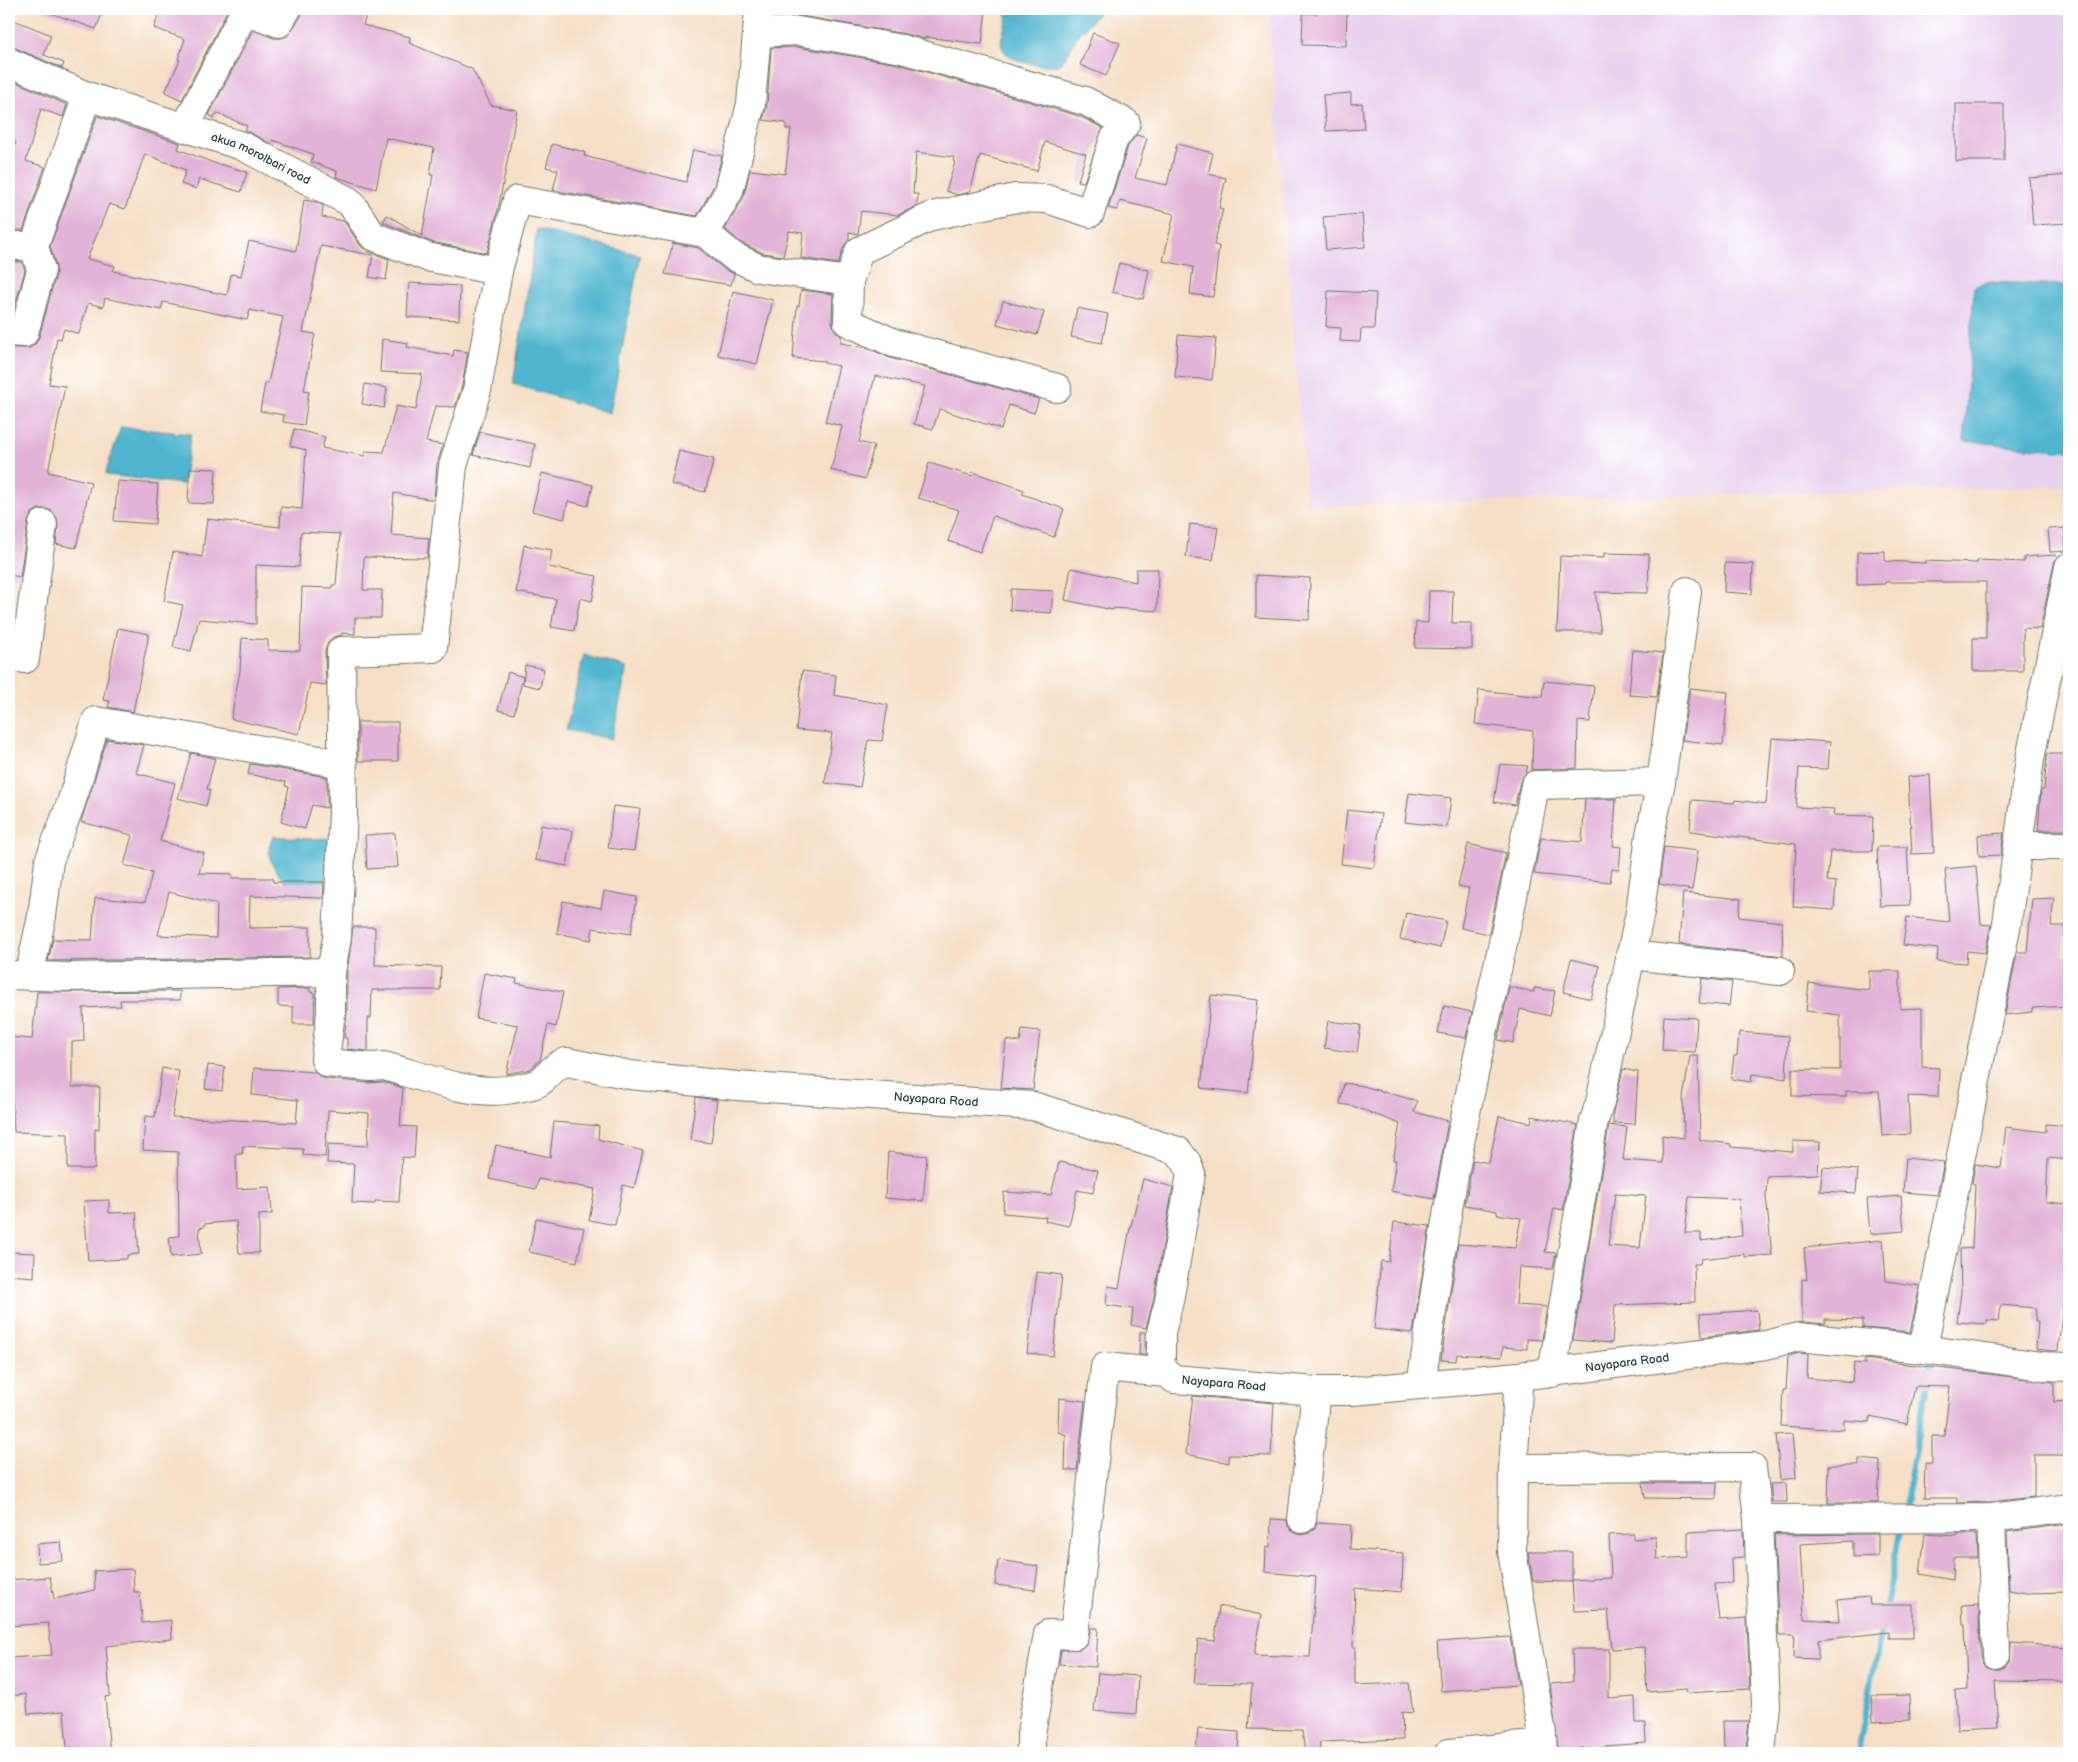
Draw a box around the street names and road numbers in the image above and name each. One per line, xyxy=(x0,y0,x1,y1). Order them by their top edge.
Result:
street label: akua morolbari road xyxy=(209,129,313,188)
street label: Nayapara Road xyxy=(893,1090,979,1110)
street label: Nayapara Road xyxy=(1584,1350,1670,1376)
street label: Nayapara Road xyxy=(1181,1373,1267,1395)

